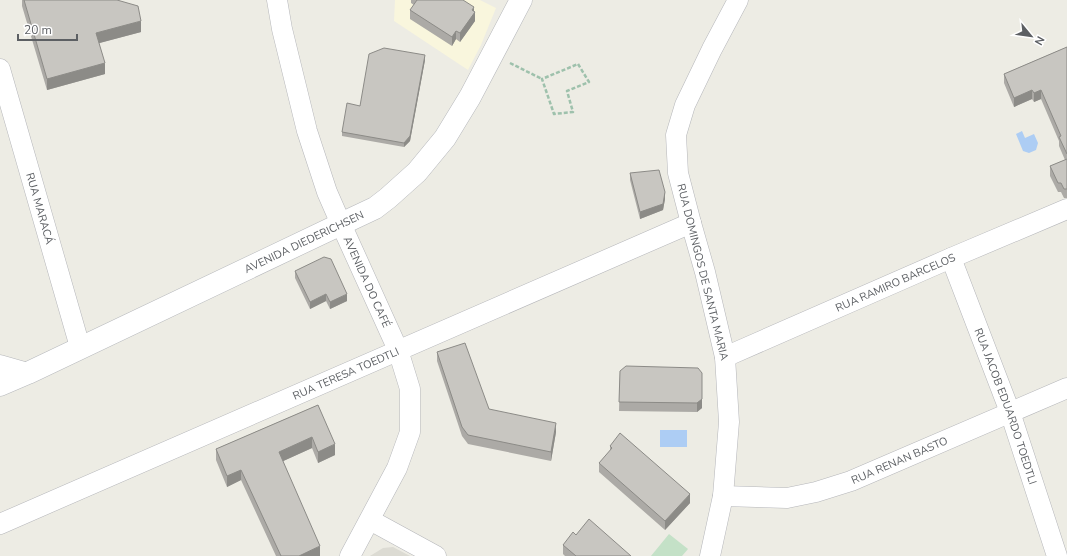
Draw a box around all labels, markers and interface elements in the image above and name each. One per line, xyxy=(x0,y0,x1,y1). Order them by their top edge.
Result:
scale bar xyxy=(18,16,77,42)
north arrow xyxy=(1011,16,1051,56)
text: 20 m xyxy=(24,22,52,38)
text: N xyxy=(1031,33,1048,48)
street label: RUA MARACÁ xyxy=(22,171,58,246)
street label: RUA DOMINGOS DE SANTA MARIA xyxy=(673,182,732,362)
street label: AVENIDA DIEDERICHSEN xyxy=(242,207,366,277)
street label: AVENIDA DO CAFÉ xyxy=(340,234,395,330)
street label: RUA RAMIRO BARCELOS xyxy=(833,250,958,316)
street label: RUA JACOB EDUARDO TOEDTLI xyxy=(971,326,1040,486)
street label: RUA TERESA TOEDTLI xyxy=(290,344,401,404)
street label: RUA RENAN BASTO xyxy=(849,433,950,488)

